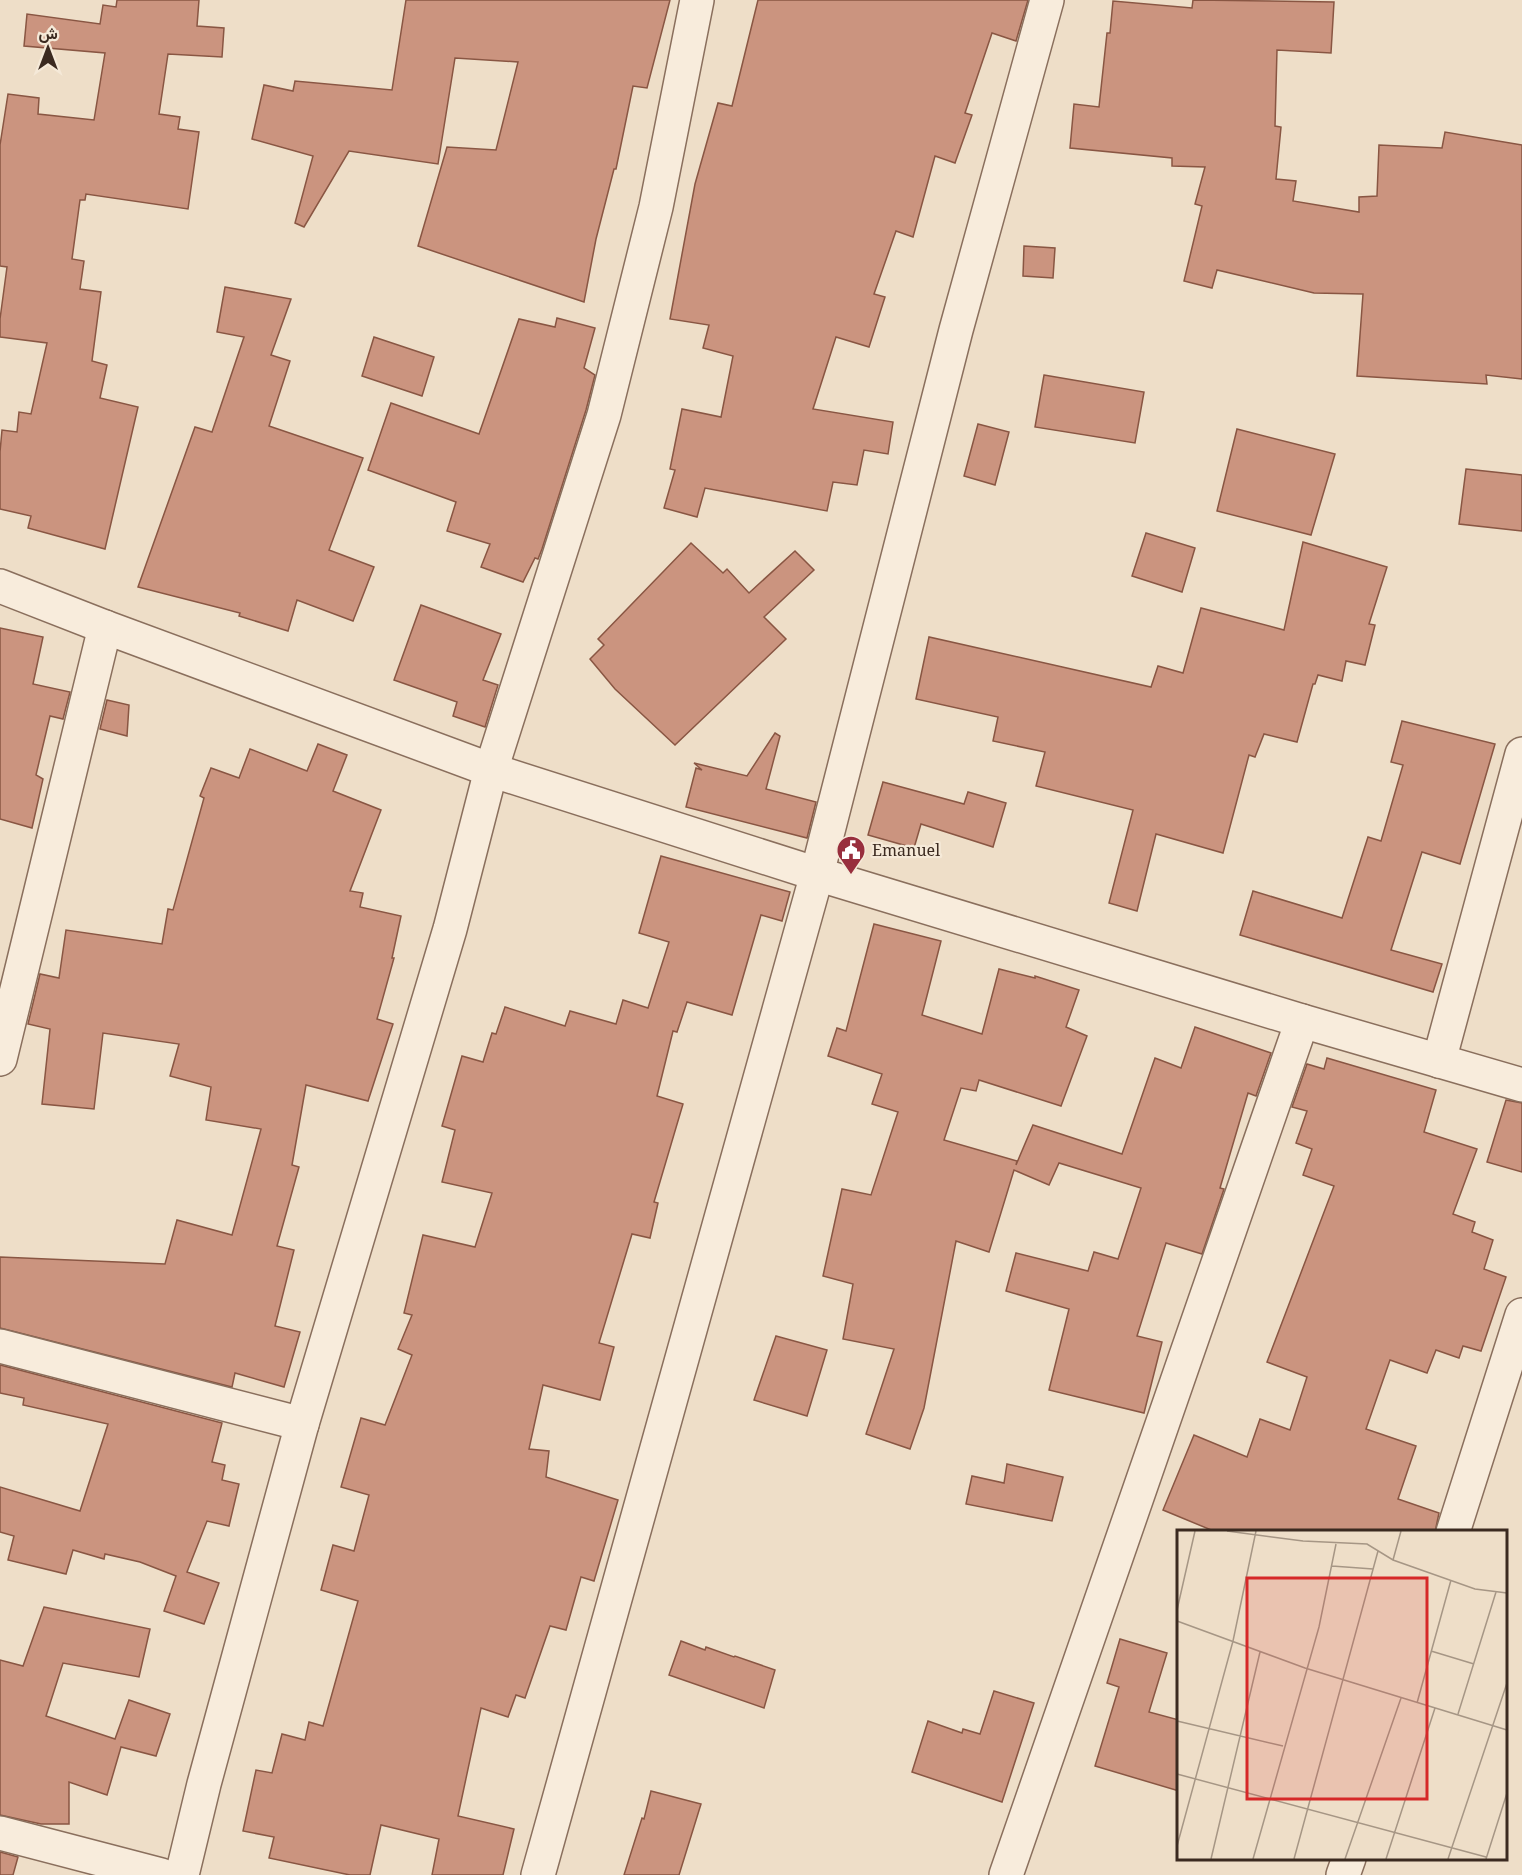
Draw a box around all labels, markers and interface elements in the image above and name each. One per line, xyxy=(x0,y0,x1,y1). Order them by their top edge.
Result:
north arrow xyxy=(18,18,78,78)
text: ش xyxy=(38,22,58,44)
public building icon: Emanuel xyxy=(835,834,867,876)
place label: Emanuel xyxy=(872,839,940,861)
inset map xyxy=(1177,1530,1507,1860)

